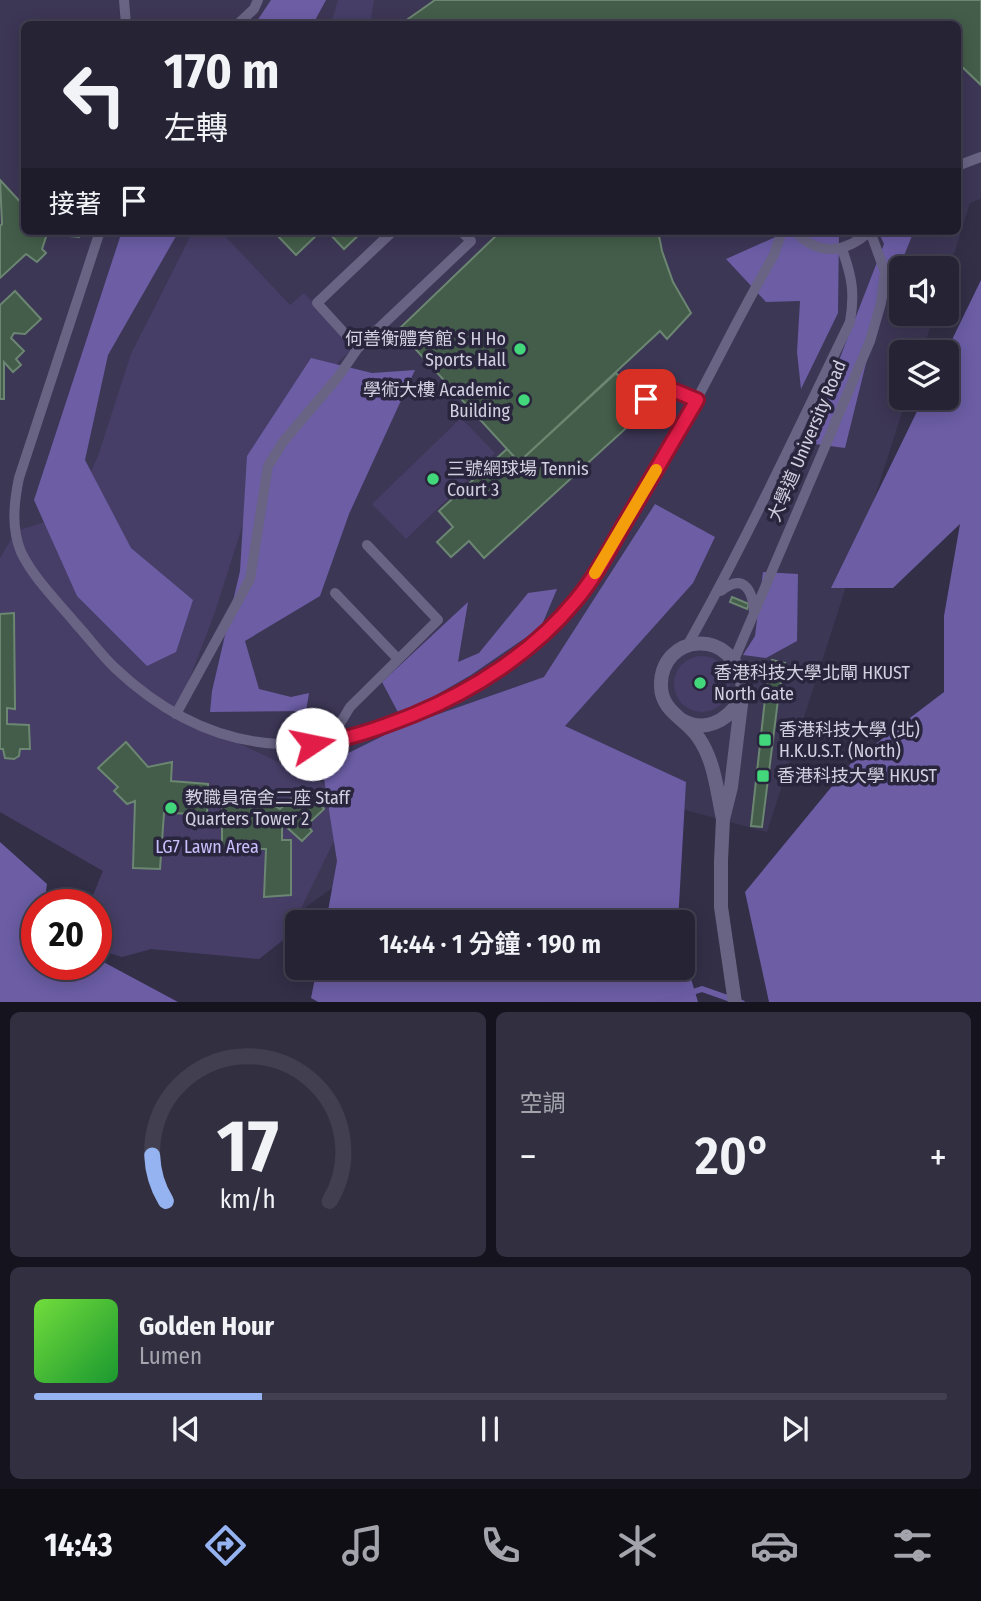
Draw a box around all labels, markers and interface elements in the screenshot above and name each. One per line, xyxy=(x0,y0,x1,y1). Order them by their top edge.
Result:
text: 170 m xyxy=(164,42,280,101)
icon: left xyxy=(49,49,140,140)
text: 左轉 xyxy=(164,109,228,147)
icon: arrive xyxy=(115,182,153,220)
text: 接著 xyxy=(49,189,101,220)
map controls xyxy=(889,256,959,410)
button: sound xyxy=(889,256,959,326)
place label: 何善衡體育館 S H Ho Sports Hall xyxy=(345,328,506,371)
button: layers xyxy=(889,340,959,410)
marker: 何善衡體育館 S H Ho Sports Hall xyxy=(512,341,528,357)
street label: 大學道 University Road xyxy=(763,357,851,525)
pin xyxy=(616,369,676,429)
place label: 學術大樓 Academic Building xyxy=(363,379,511,422)
icon: arrive xyxy=(627,380,665,418)
marker: 學術大樓 Academic Building xyxy=(516,392,532,408)
place label: 三號網球場 Tennis Court 3 xyxy=(447,458,589,501)
marker: 三號網球場 Tennis Court 3 xyxy=(425,471,441,487)
place label: 香港科技大學北閘 HKUST North Gate xyxy=(714,662,911,705)
marker: 香港科技大學北閘 HKUST North Gate xyxy=(692,675,708,691)
position arrow xyxy=(275,707,349,781)
place label: 香港科技大學 (北) H.K.U.S.T. (North) xyxy=(779,719,920,762)
marker: 香港科技大學 (北) H.K.U.S.T. (North) xyxy=(757,732,773,748)
place label: 香港科技大學 HKUST xyxy=(777,765,938,787)
marker: 香港科技大學 HKUST xyxy=(755,768,771,784)
place label: 教職員宿舍二座 Staff Quarters Tower 2 xyxy=(185,787,351,830)
marker: 教職員宿舍二座 Staff Quarters Tower 2 xyxy=(163,800,179,816)
park label: LG7 Lawn Area xyxy=(155,836,259,858)
speed limit sign: 20 xyxy=(21,889,112,980)
text: 14:44 · 1 分鐘 · 190 m xyxy=(379,929,601,960)
text: 空調 xyxy=(520,1089,566,1117)
text: 17 xyxy=(217,1103,279,1190)
text: 20° xyxy=(695,1125,771,1188)
text: − xyxy=(520,1134,537,1180)
text: + xyxy=(930,1134,947,1180)
text: km/h xyxy=(220,1184,276,1214)
text: Golden Hour xyxy=(139,1311,274,1342)
text: Lumen xyxy=(139,1342,202,1370)
icon: previous xyxy=(167,1410,205,1448)
icon: pause xyxy=(471,1410,509,1448)
icon: next xyxy=(776,1410,814,1448)
icon: directions xyxy=(201,1521,250,1570)
icon: music xyxy=(338,1521,387,1570)
icon: phone xyxy=(476,1521,525,1570)
icon: climate xyxy=(613,1521,662,1570)
icon: car xyxy=(750,1521,799,1570)
icon: filters xyxy=(888,1521,937,1570)
text: 14:43 xyxy=(44,1526,113,1564)

